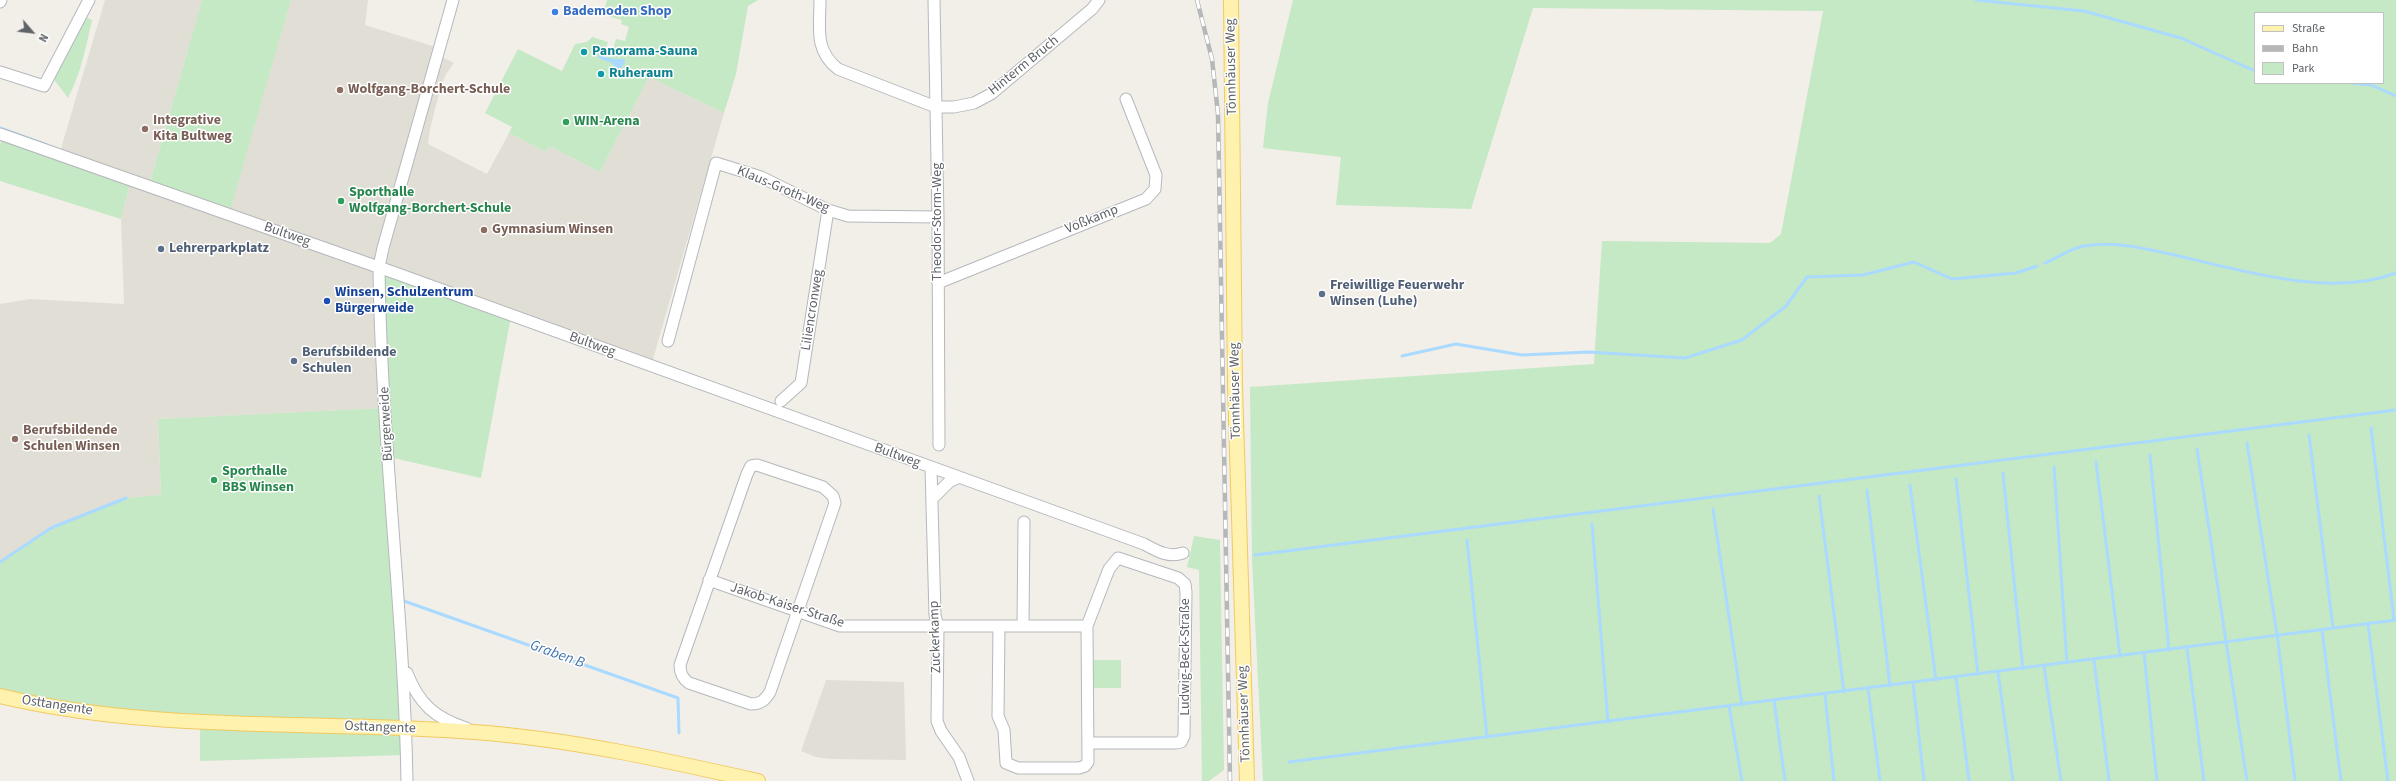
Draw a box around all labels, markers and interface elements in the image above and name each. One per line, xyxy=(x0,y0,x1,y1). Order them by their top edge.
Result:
place label: Bademoden Shop xyxy=(563,4,672,20)
marker: Bademoden Shop xyxy=(550,7,560,17)
north arrow xyxy=(12,12,52,52)
legend xyxy=(2254,12,2384,84)
street label: Tönnhäuser Weg xyxy=(1223,18,1241,116)
text: Straße xyxy=(2292,20,2325,37)
text: N xyxy=(35,31,51,45)
street label: Hinterm Bruch xyxy=(985,33,1063,99)
text: Bahn xyxy=(2292,40,2318,57)
place label: Panorama-Sauna xyxy=(592,44,698,60)
marker: Panorama-Sauna xyxy=(579,47,589,57)
text: Park xyxy=(2292,60,2314,77)
place label: Ruheraum xyxy=(609,66,673,82)
marker: Ruheraum xyxy=(596,69,606,79)
place label: Wolfgang-Borchert-Schule xyxy=(348,82,510,98)
marker: Wolfgang-Borchert-Schule xyxy=(335,85,345,95)
place label: Integrative Kita Bultweg xyxy=(153,113,232,146)
place label: WIN-Arena xyxy=(574,114,640,130)
marker: WIN-Arena xyxy=(561,117,571,127)
marker: Integrative Kita Bultweg xyxy=(140,124,150,134)
street label: Klaus-Groth-Weg xyxy=(734,163,832,217)
street label: Theodor-Storm-Weg xyxy=(930,163,946,281)
place label: Sporthalle Wolfgang-Borchert-Schule xyxy=(349,185,511,218)
marker: Sporthalle Wolfgang-Borchert-Schule xyxy=(336,196,346,206)
street label: Voßkamp xyxy=(1063,202,1121,238)
street label: Bultweg xyxy=(262,219,312,251)
place label: Gymnasium Winsen xyxy=(492,222,613,238)
marker: Gymnasium Winsen xyxy=(479,225,489,235)
place label: Lehrerparkplatz xyxy=(169,241,269,257)
marker: Lehrerparkplatz xyxy=(156,244,166,254)
street label: Liliencronweg xyxy=(798,268,828,352)
place label: Freiwillige Feuerwehr Winsen (Luhe) xyxy=(1330,278,1464,310)
place label: Winsen, Schulzentrum Bürgerweide xyxy=(335,285,473,318)
marker: Freiwillige Feuerwehr Winsen (Luhe) xyxy=(1317,289,1327,299)
marker: Winsen, Schulzentrum Bürgerweide xyxy=(322,296,332,306)
street label: Bultweg xyxy=(567,329,617,361)
street label: Tönnhäuser Weg xyxy=(1227,342,1245,440)
place label: Berufsbildende Schulen xyxy=(302,345,397,378)
marker: Berufsbildende Schulen xyxy=(289,356,299,366)
street label: Bürgerweide xyxy=(377,386,397,462)
place label: Berufsbildende Schulen Winsen xyxy=(23,423,120,456)
marker: Berufsbildende Schulen Winsen xyxy=(10,434,20,444)
street label: Bultweg xyxy=(872,440,922,472)
place label: Sporthalle BBS Winsen xyxy=(222,464,294,496)
marker: Sporthalle BBS Winsen xyxy=(209,475,219,485)
street label: Jakob-Kaiser-Straße xyxy=(728,580,846,632)
street label: Ludwig-Beck-Straße xyxy=(1178,598,1194,716)
street label: Zuckerkamp xyxy=(926,600,946,674)
water label: Graben B xyxy=(527,637,587,673)
street label: Tönnhäuser Weg xyxy=(1235,665,1255,763)
street label: Osttangente xyxy=(20,692,94,720)
street label: Osttangente xyxy=(344,718,416,738)

